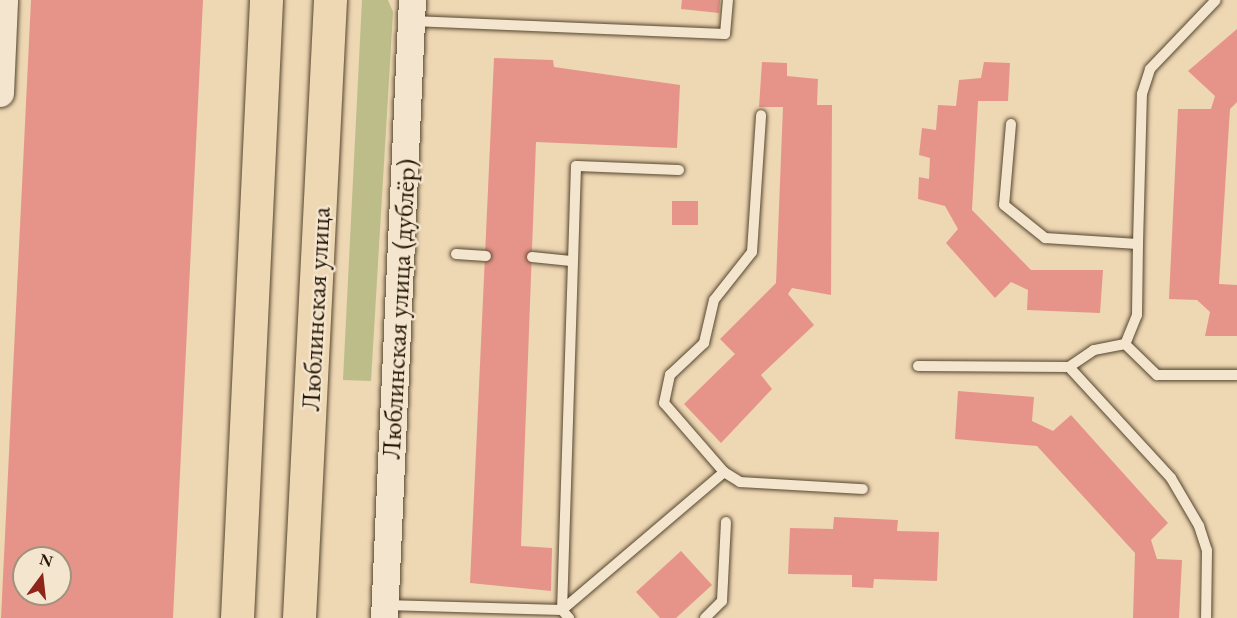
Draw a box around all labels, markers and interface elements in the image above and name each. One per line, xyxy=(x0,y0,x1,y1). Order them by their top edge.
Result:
street label: Люблинская улица (дублёр) xyxy=(374,158,422,460)
street label: Люблинская улица xyxy=(293,206,337,412)
north arrow xyxy=(12,546,72,606)
text: N xyxy=(37,548,55,572)

